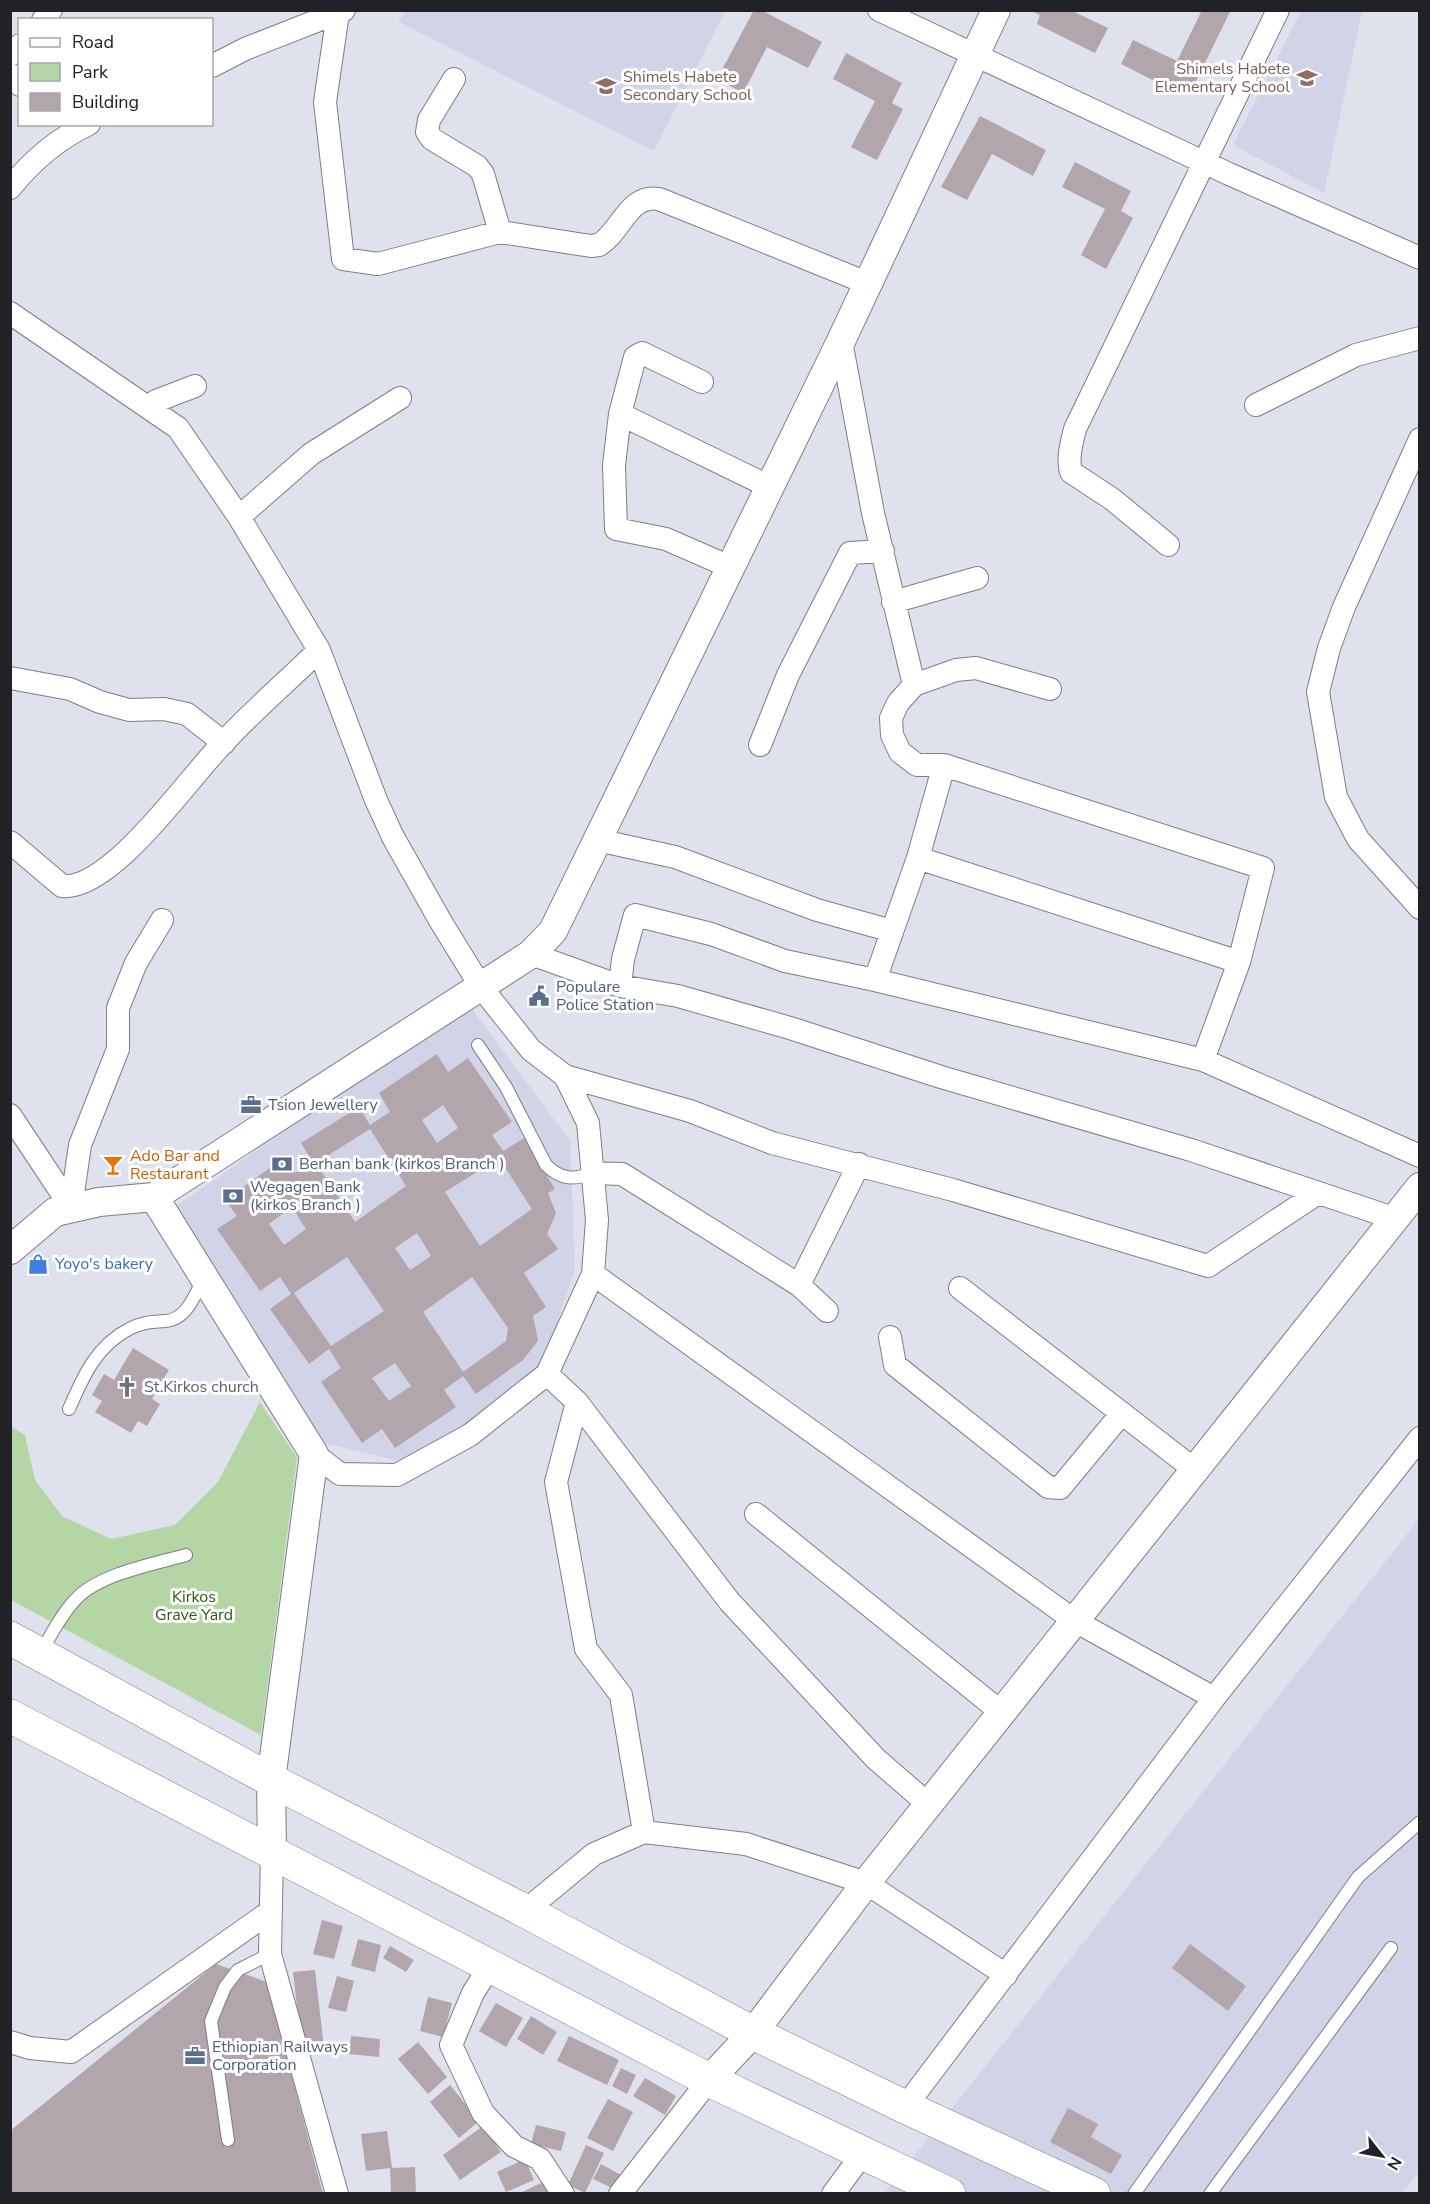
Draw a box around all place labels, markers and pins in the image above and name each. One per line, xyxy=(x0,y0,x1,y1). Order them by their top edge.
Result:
place label: Shimels Habete Elementary School xyxy=(1155,58,1290,98)
place label: Shimels Habete Secondary School xyxy=(623,66,752,106)
school or university icon: Shimels Habete Elementary School xyxy=(1295,66,1319,90)
school or university icon: Shimels Habete Secondary School xyxy=(594,74,618,98)
place label: Populare Police Station xyxy=(556,976,654,1016)
public building icon: Populare Police Station xyxy=(527,984,551,1008)
office icon: Tsion Jewellery xyxy=(239,1093,263,1117)
place label: Tsion Jewellery xyxy=(268,1094,378,1116)
place label: Ado Bar and Restaurant xyxy=(130,1145,220,1185)
bank icon: Berhan bank (kirkos Branch ) xyxy=(270,1152,294,1176)
bar icon: Ado Bar and Restaurant xyxy=(101,1153,125,1177)
place label: Berhan bank (kirkos Branch ) xyxy=(299,1153,505,1175)
place label: Wegagen Bank (kirkos Branch ) xyxy=(250,1176,362,1216)
bank icon: Wegagen Bank (kirkos Branch ) xyxy=(221,1184,245,1208)
shop icon: Yoyo's bakery xyxy=(26,1252,50,1276)
place label: Yoyo's bakery xyxy=(54,1253,154,1275)
church icon: St.Kirkos church xyxy=(115,1375,139,1399)
place label: St.Kirkos church xyxy=(144,1376,259,1398)
place label: Ethiopian Railways Corporation xyxy=(212,2036,348,2076)
office icon: Ethiopian Railways Corporation xyxy=(183,2044,207,2068)

